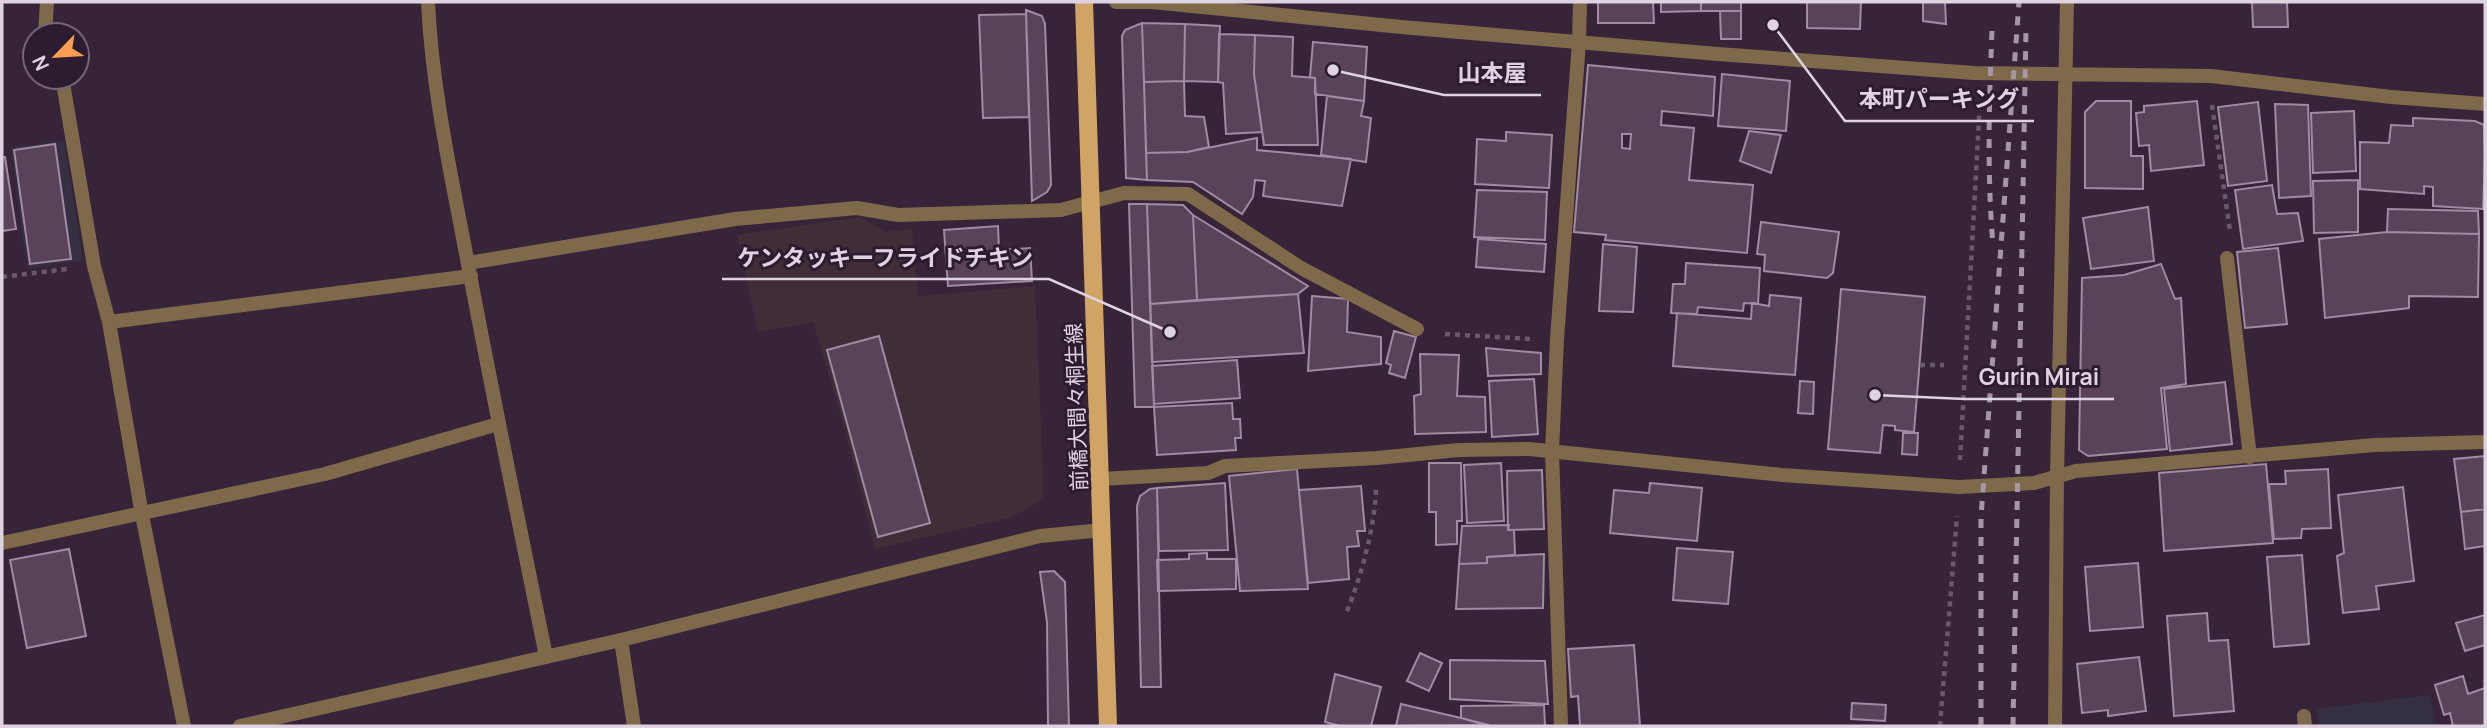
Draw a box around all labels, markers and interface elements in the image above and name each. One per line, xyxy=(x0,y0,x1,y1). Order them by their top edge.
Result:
north arrow xyxy=(21,21,91,91)
callout: 山本屋 xyxy=(1444,51,1541,95)
text: N xyxy=(26,52,55,75)
text: 山本屋 xyxy=(1458,56,1527,88)
callout: 本町パーキング xyxy=(1845,77,2034,121)
text: 本町パーキング xyxy=(1859,82,2019,114)
callout: ケンタッキーフライドチキン xyxy=(722,235,1049,279)
text: ケンタッキーフライドチキン xyxy=(737,241,1033,273)
street label: 前橋大間々桐生線 xyxy=(1059,323,1093,491)
callout: Gurin Mirai xyxy=(1965,355,2114,399)
text: Gurin Mirai xyxy=(1979,360,2099,392)

